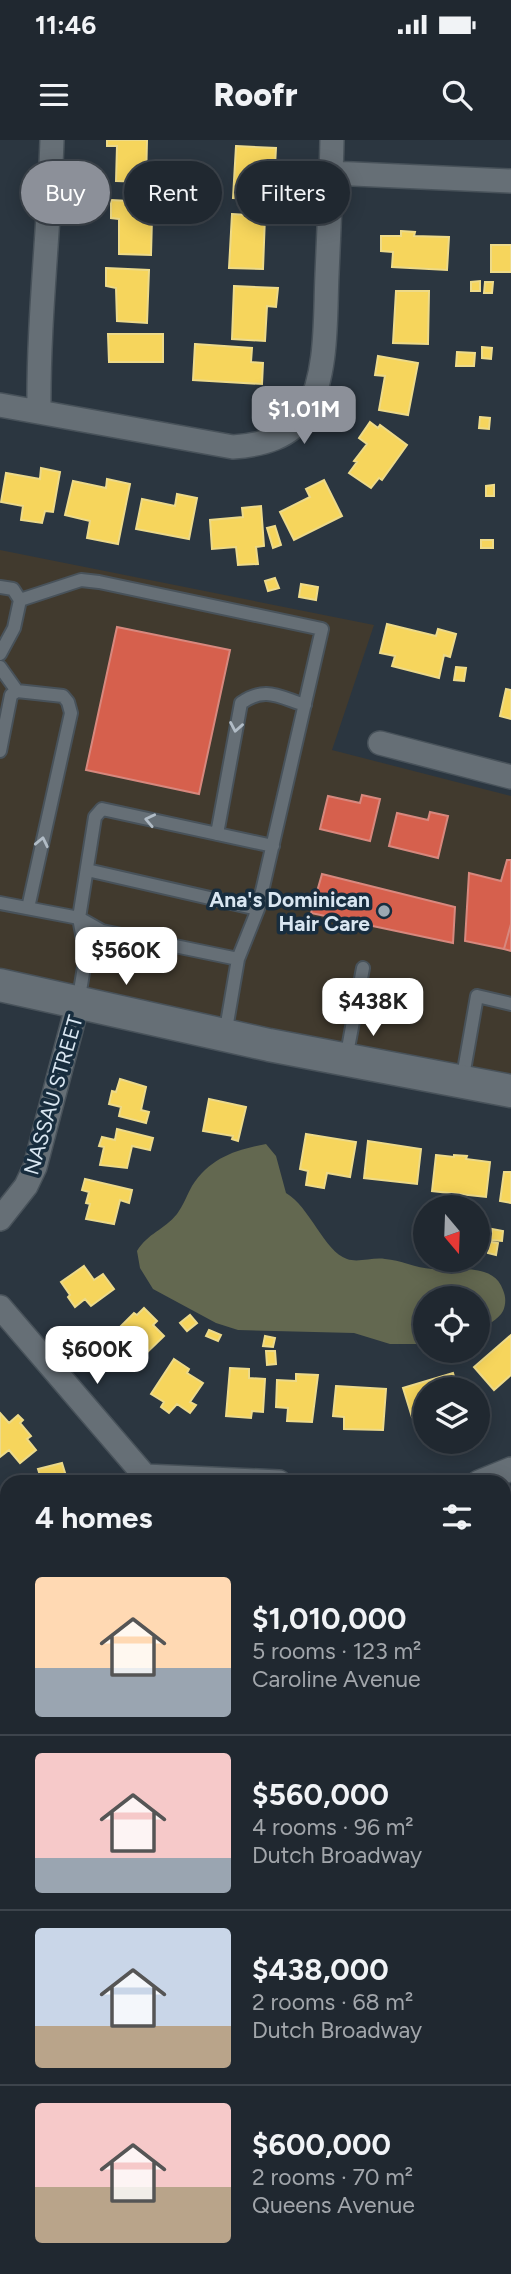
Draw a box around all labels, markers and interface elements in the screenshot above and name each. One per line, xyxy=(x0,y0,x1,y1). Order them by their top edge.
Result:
text: 11:46 xyxy=(35,9,96,41)
icon: menu xyxy=(35,76,73,114)
text: Roofr xyxy=(214,76,297,114)
icon: search xyxy=(438,76,476,114)
chip: Buy xyxy=(21,161,110,224)
chip: Rent xyxy=(124,161,222,224)
chip: Filters xyxy=(236,161,350,224)
pin: $1.01M xyxy=(247,386,361,446)
text: $1.01M xyxy=(268,395,340,423)
one-way arrow xyxy=(230,721,245,733)
one-way arrow xyxy=(144,813,156,828)
one-way arrow xyxy=(34,836,49,848)
place label: Ana's Dominican Hair Care xyxy=(209,887,370,936)
marker: Ana's Dominican Hair Care xyxy=(376,903,392,919)
pin: $560K xyxy=(77,928,175,987)
text: $560K xyxy=(91,936,161,964)
pin: $438K xyxy=(324,978,422,1038)
text: $438K xyxy=(338,987,408,1015)
street label: NASSAU STREET xyxy=(18,1012,88,1178)
north arrow xyxy=(413,1195,490,1272)
map controls xyxy=(413,1195,490,1454)
button: locate xyxy=(413,1286,490,1363)
pin: $600K xyxy=(48,1326,146,1386)
text: $600K xyxy=(61,1335,133,1363)
button: layers xyxy=(413,1377,490,1454)
icon: filters xyxy=(438,1498,476,1536)
text: 4 homes xyxy=(35,1499,152,1536)
text: $1,010,000 xyxy=(252,1600,407,1637)
icon: home xyxy=(91,1605,175,1689)
text: 5 rooms · 123 m² xyxy=(252,1637,421,1665)
text: Caroline Avenue xyxy=(252,1665,421,1693)
text: $560,000 xyxy=(252,1776,389,1813)
icon: home xyxy=(91,1781,175,1865)
text: 4 rooms · 96 m² xyxy=(252,1813,414,1841)
text: Dutch Broadway xyxy=(252,1841,422,1869)
text: $438,000 xyxy=(252,1951,389,1988)
icon: home xyxy=(91,1956,175,2040)
text: 2 rooms · 68 m² xyxy=(252,1988,413,2016)
text: Dutch Broadway xyxy=(252,2016,422,2044)
text: $600,000 xyxy=(252,2126,391,2163)
icon: home xyxy=(91,2131,175,2215)
text: 2 rooms · 70 m² xyxy=(252,2163,413,2191)
text: Queens Avenue xyxy=(252,2191,415,2219)

